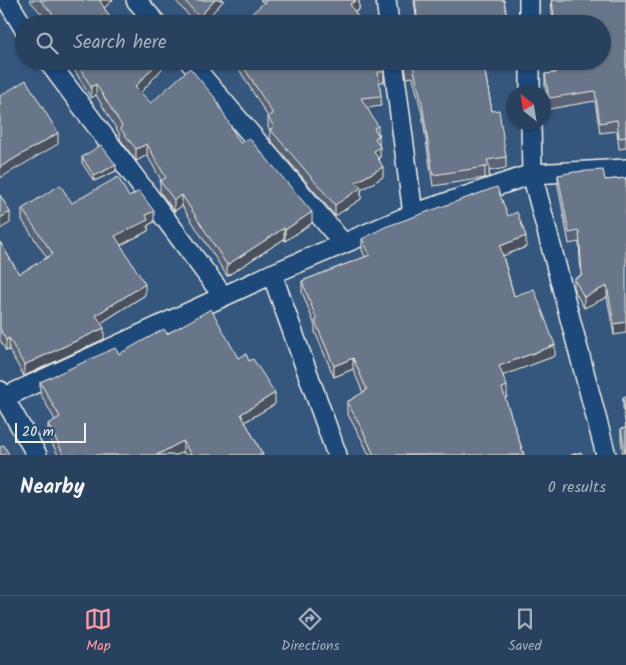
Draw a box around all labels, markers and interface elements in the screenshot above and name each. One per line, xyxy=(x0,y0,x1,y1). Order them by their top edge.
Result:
search box xyxy=(15,15,611,70)
text: Search here xyxy=(73,28,167,58)
icon: search xyxy=(33,29,61,57)
north arrow xyxy=(506,85,551,130)
scale bar xyxy=(15,420,86,443)
text: 20 m xyxy=(22,421,54,443)
text: Nearby xyxy=(20,471,85,504)
text: 0 results xyxy=(548,475,606,500)
tab: Map xyxy=(84,605,112,657)
tab: Directions xyxy=(281,605,339,657)
tab: Saved xyxy=(508,605,542,657)

